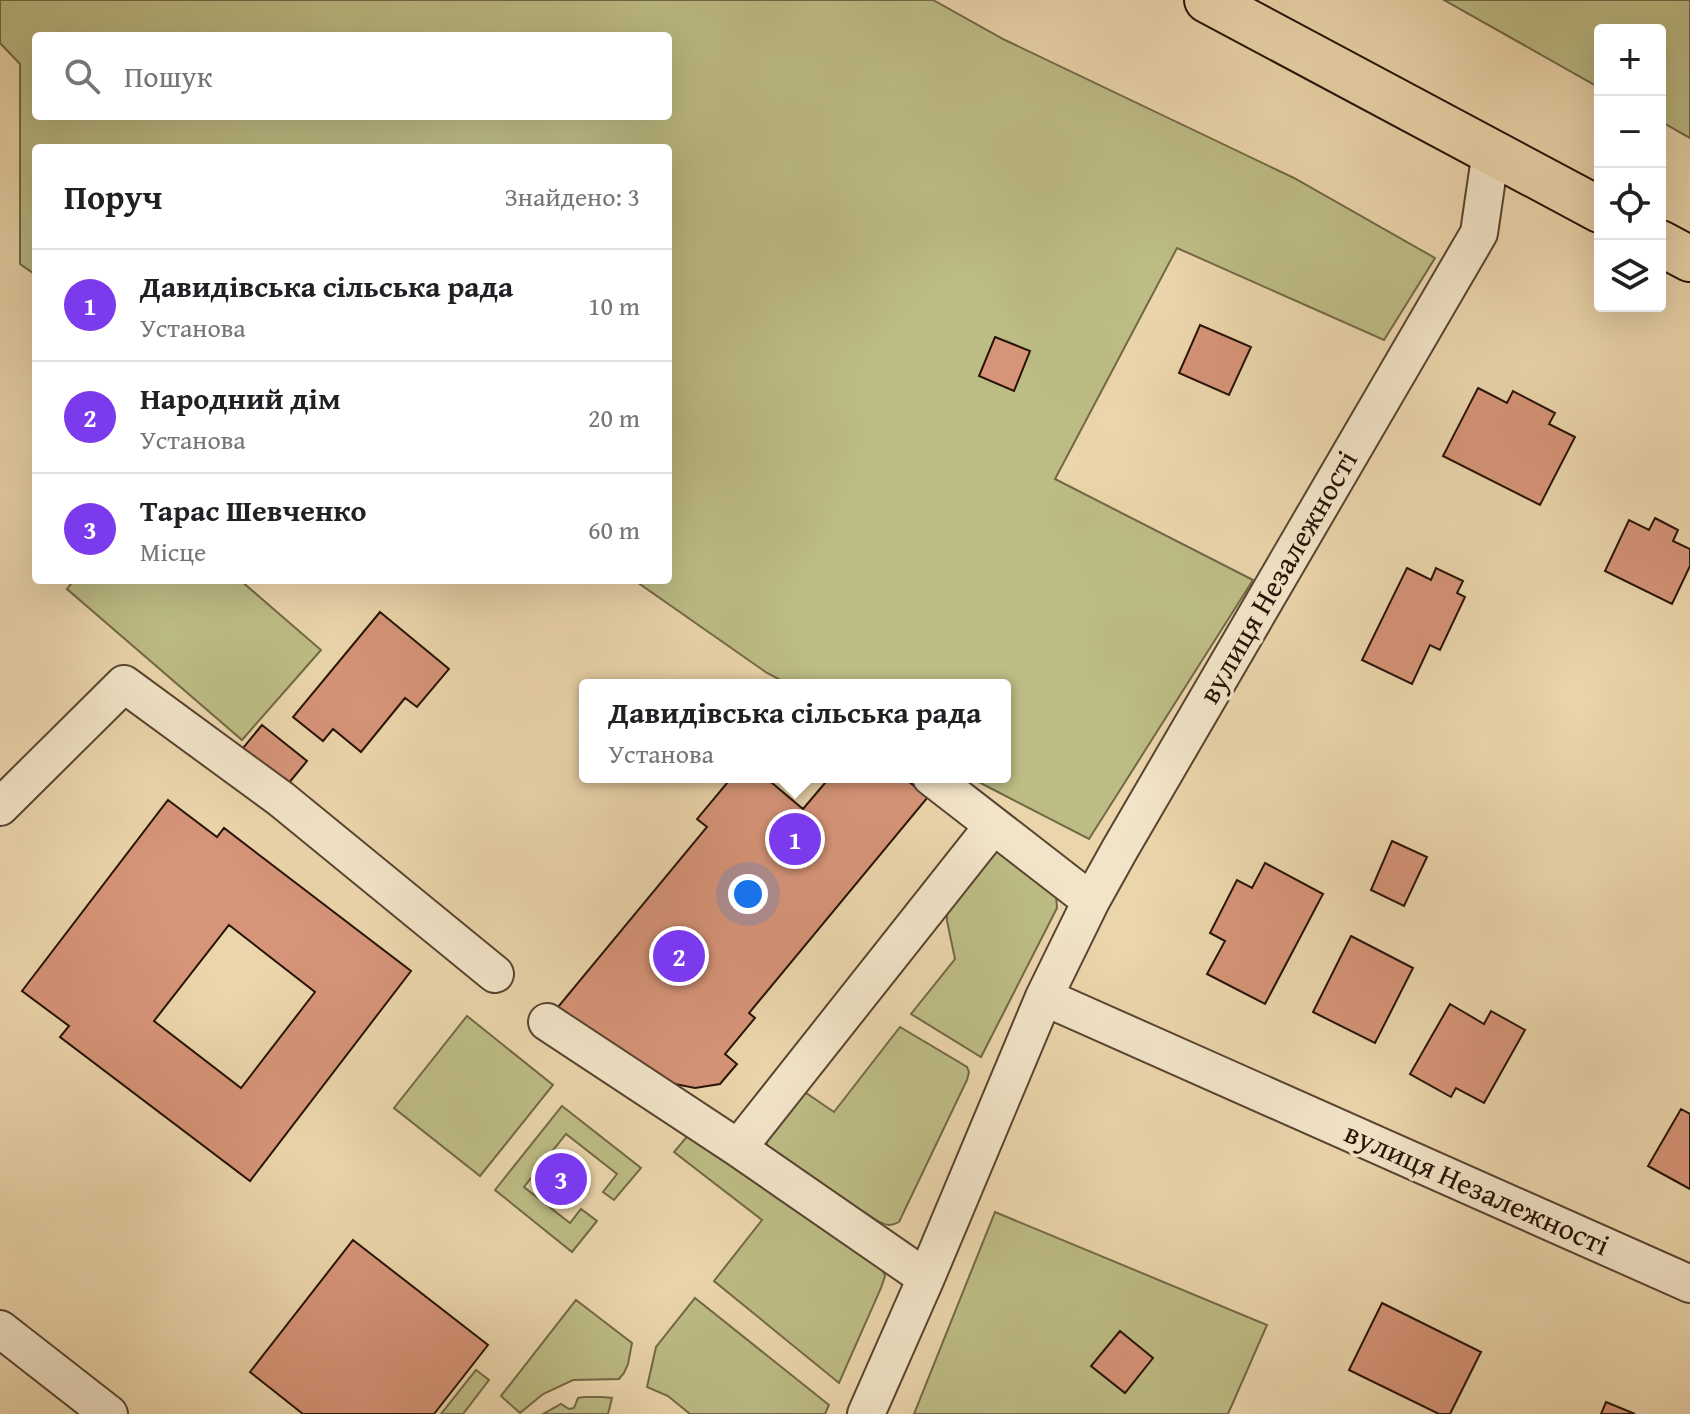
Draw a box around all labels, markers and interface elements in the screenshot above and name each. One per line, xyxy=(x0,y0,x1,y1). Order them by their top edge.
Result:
map controls xyxy=(1594,24,1666,312)
button: + xyxy=(1594,24,1666,96)
search box xyxy=(32,32,672,120)
icon: search xyxy=(60,54,104,98)
text: Пошук xyxy=(124,54,212,98)
button: − xyxy=(1594,96,1666,168)
button: locate xyxy=(1594,168,1666,240)
text: Поруч xyxy=(64,172,162,221)
text: Знайдено: 3 xyxy=(504,177,640,216)
button: layers xyxy=(1594,240,1666,312)
text: Давидівська сільська рада xyxy=(140,264,513,308)
text: 1 xyxy=(83,286,97,325)
text: 10 m xyxy=(588,286,640,325)
text: Установа xyxy=(140,308,246,347)
text: Народний дім xyxy=(140,376,341,420)
text: 2 xyxy=(83,398,97,437)
text: 20 m xyxy=(588,398,640,437)
text: Установа xyxy=(140,420,246,459)
street label: вулиця Незалежності xyxy=(1187,442,1368,711)
text: Тарас Шевченко xyxy=(140,488,367,532)
text: 3 xyxy=(83,510,97,549)
text: 60 m xyxy=(588,510,640,549)
text: Місце xyxy=(140,532,206,571)
popup xyxy=(579,679,1011,783)
text: Давидівська сільська рада xyxy=(608,690,982,734)
text: Установа xyxy=(608,734,714,773)
pin: 1 xyxy=(769,809,821,869)
your location xyxy=(728,874,768,914)
pin: 2 xyxy=(653,926,705,986)
street label: вулиця Незалежності xyxy=(1338,1110,1617,1266)
pin: 3 xyxy=(535,1149,587,1209)

